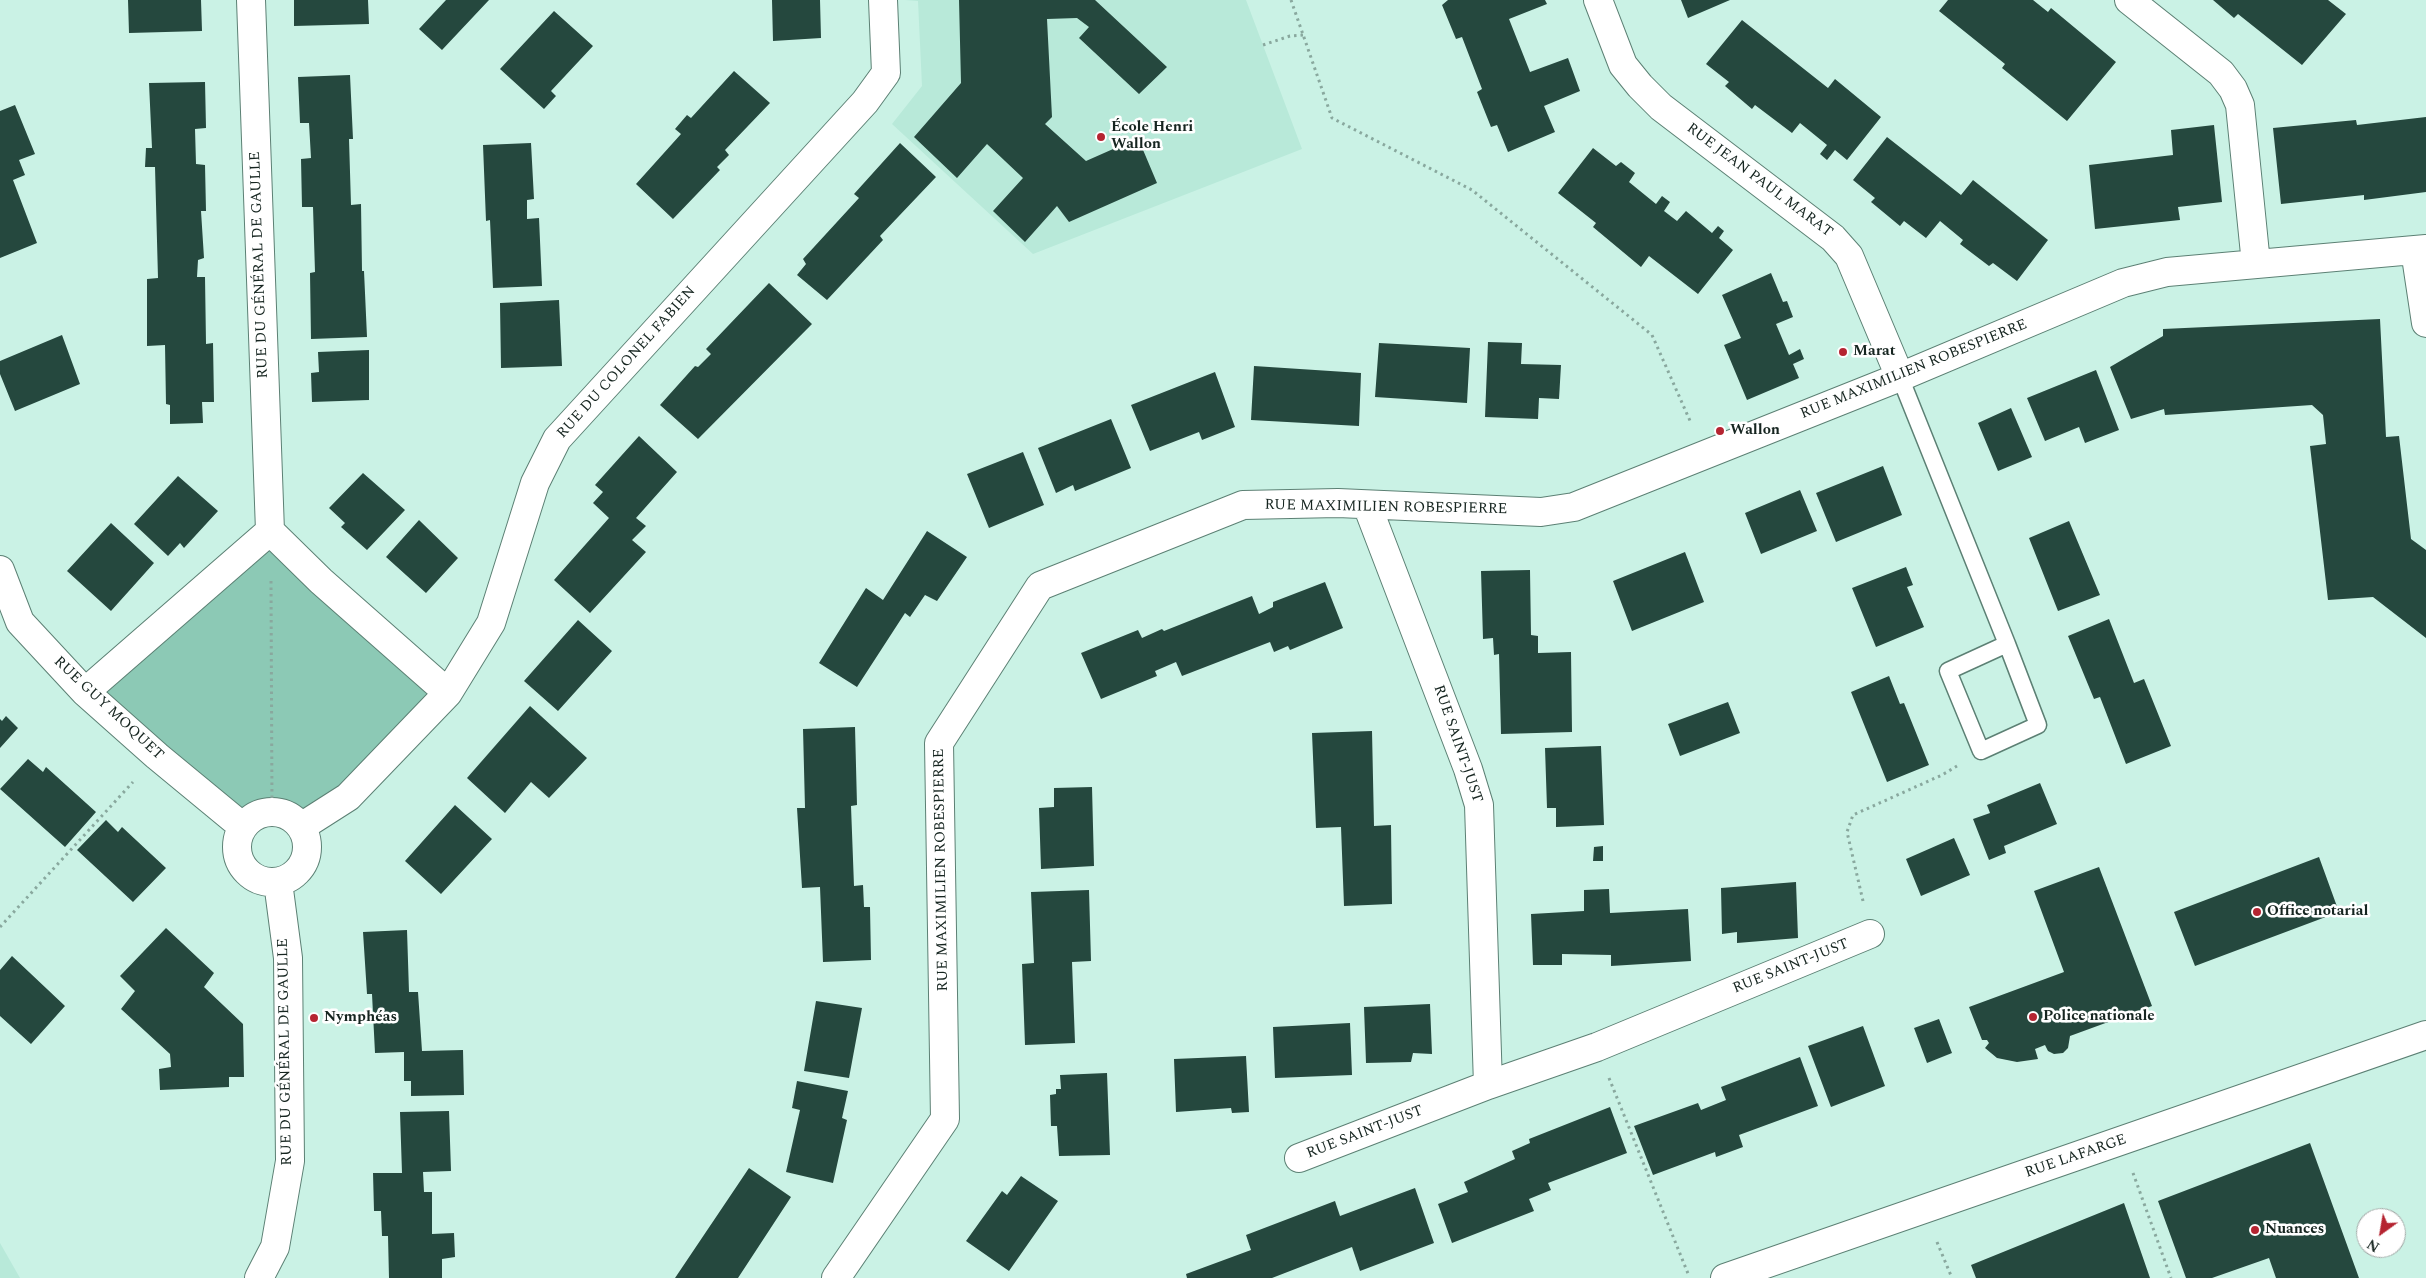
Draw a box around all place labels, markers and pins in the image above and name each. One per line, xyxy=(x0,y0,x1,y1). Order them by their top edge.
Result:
place label: École Henri Wallon xyxy=(1111,119,1193,154)
marker: École Henri Wallon xyxy=(1095,131,1107,143)
place label: Marat xyxy=(1853,343,1896,361)
marker: Marat xyxy=(1837,346,1849,358)
place label: Wallon xyxy=(1730,422,1780,440)
marker: Wallon xyxy=(1714,425,1726,437)
place label: Office notarial xyxy=(2267,903,2368,921)
marker: Office notarial xyxy=(2251,906,2263,918)
place label: Police nationale xyxy=(2043,1008,2155,1026)
place label: Nymphéas xyxy=(324,1009,397,1027)
marker: Police nationale xyxy=(2027,1011,2039,1023)
marker: Nymphéas xyxy=(308,1012,320,1024)
place label: Nuances xyxy=(2265,1221,2324,1239)
marker: Nuances xyxy=(2249,1224,2261,1236)

